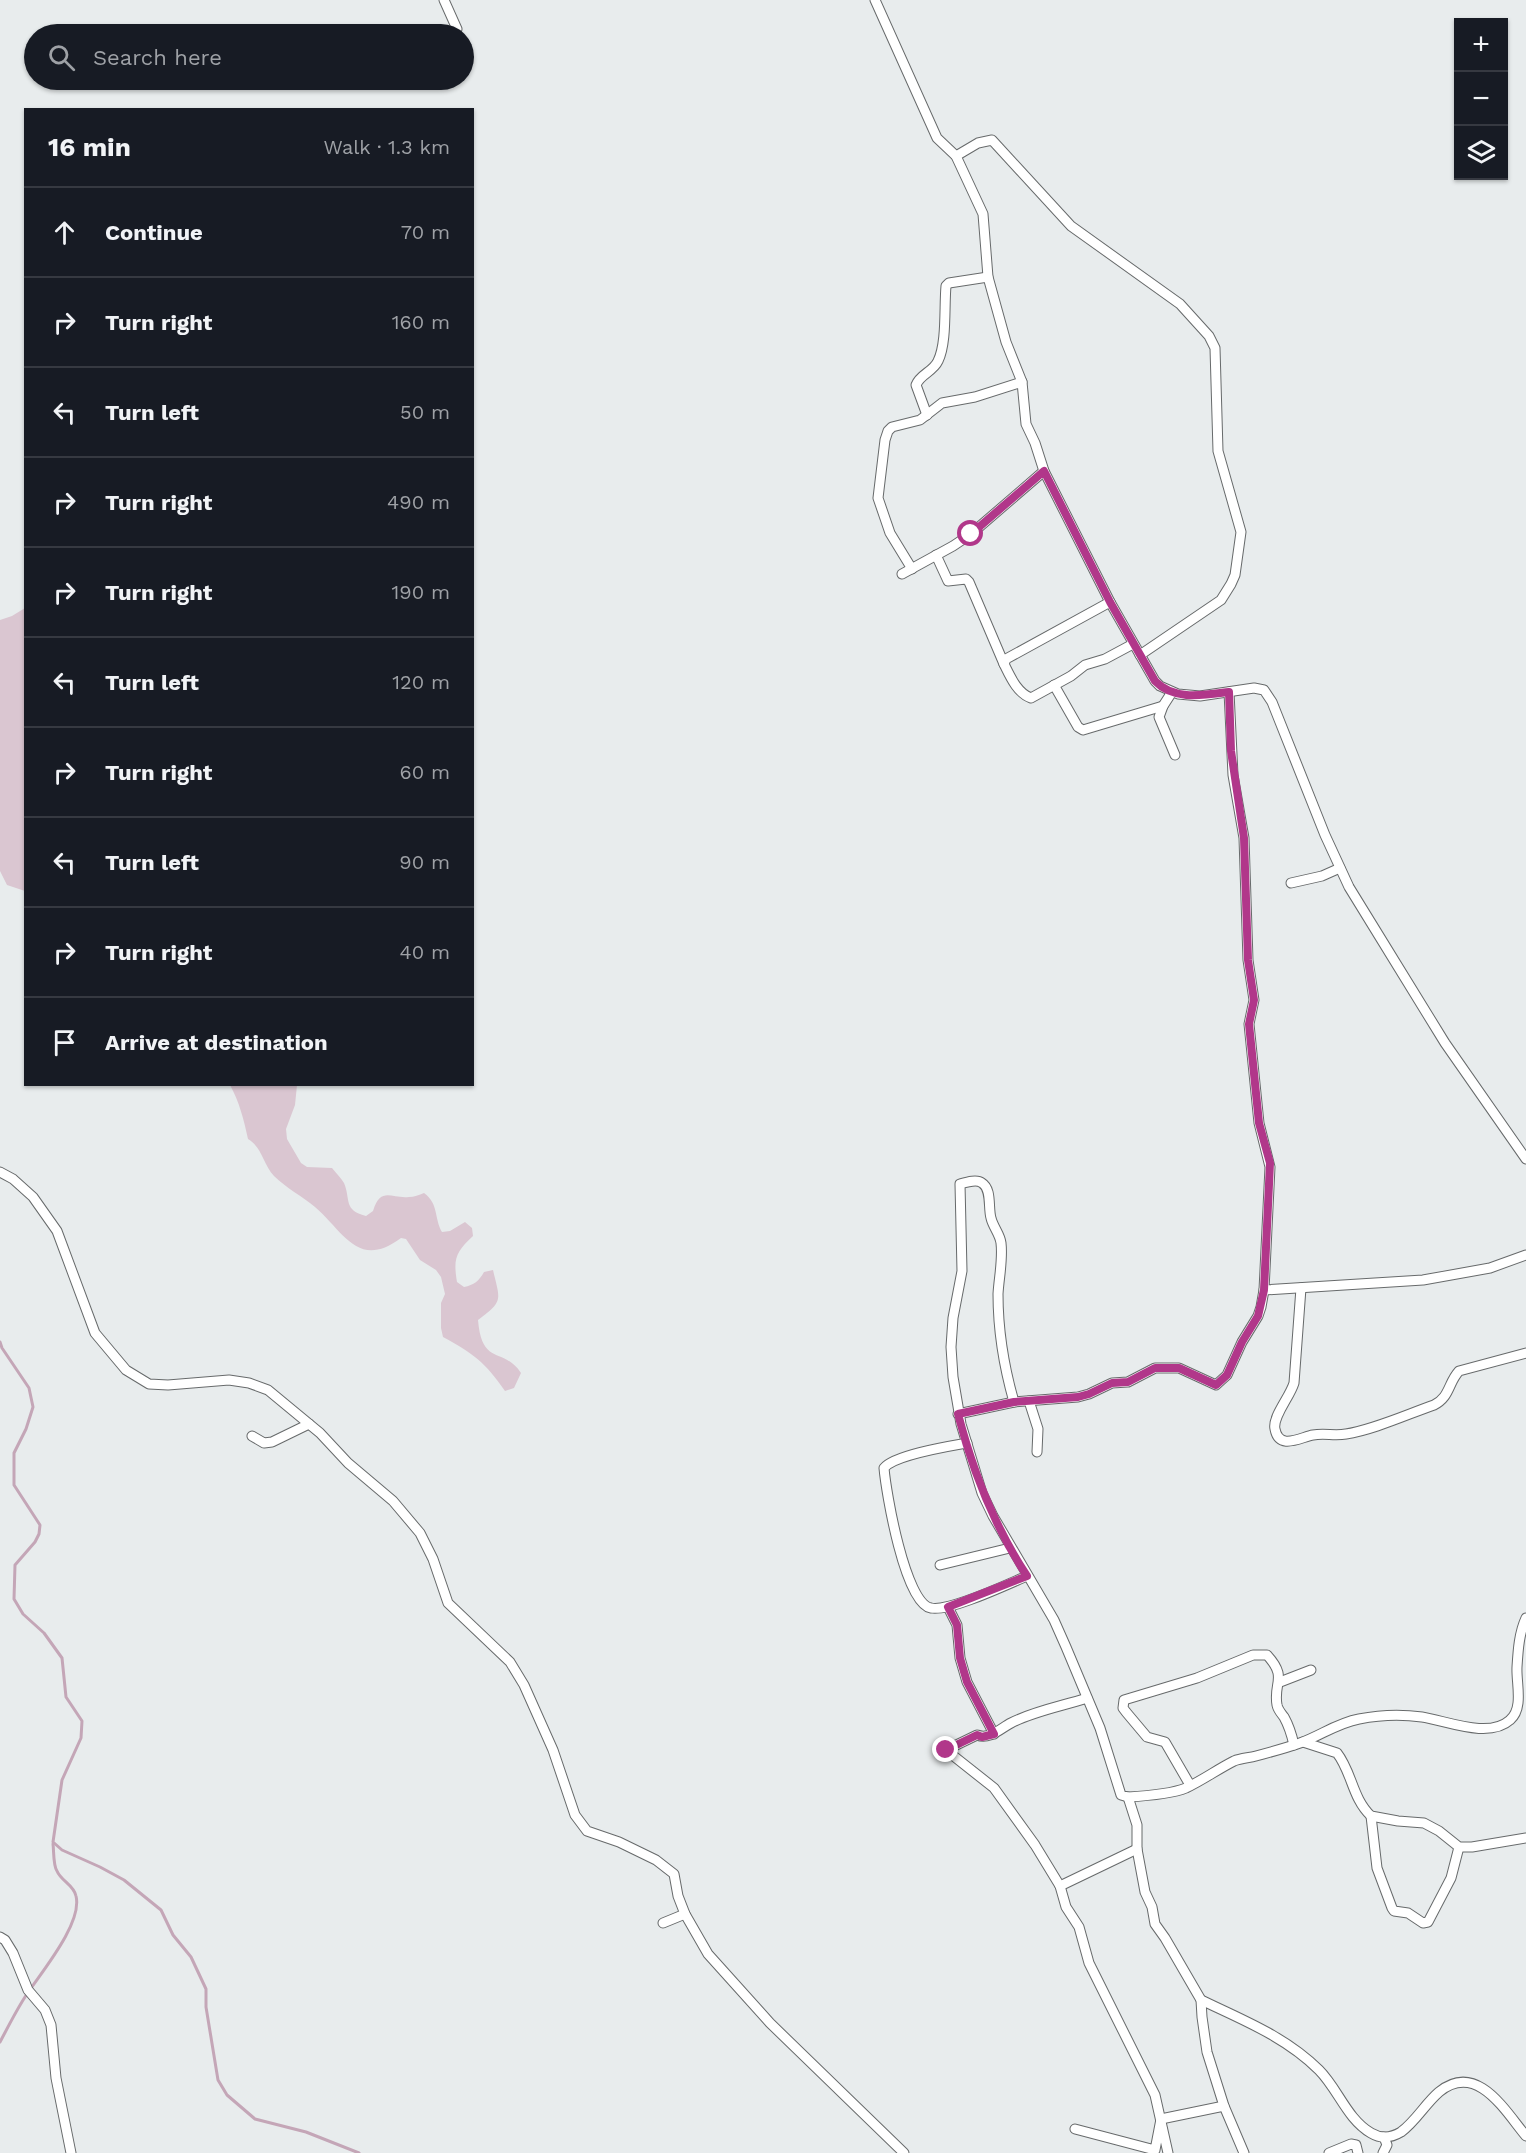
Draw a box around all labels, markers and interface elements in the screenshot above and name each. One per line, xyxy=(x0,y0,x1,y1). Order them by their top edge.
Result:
map controls xyxy=(1454,18,1508,180)
button: + xyxy=(1454,18,1508,72)
search box xyxy=(24,24,474,90)
icon: search xyxy=(45,41,78,74)
text: Search here xyxy=(93,45,222,70)
button: − xyxy=(1454,72,1508,126)
button: layers xyxy=(1454,126,1508,180)
text: 16 min xyxy=(48,132,131,162)
text: Walk · 1.3 km xyxy=(323,135,450,159)
icon: ahead xyxy=(48,216,81,249)
text: Continue xyxy=(105,220,203,245)
text: 70 m xyxy=(401,220,450,244)
icon: right xyxy=(48,306,81,339)
text: Turn right xyxy=(105,310,212,335)
text: 160 m xyxy=(392,310,450,334)
icon: left xyxy=(48,396,81,429)
text: Turn left xyxy=(105,400,199,425)
text: 50 m xyxy=(400,400,450,424)
icon: right xyxy=(48,486,81,519)
text: Turn right xyxy=(105,490,212,515)
text: 490 m xyxy=(387,490,450,514)
route start xyxy=(957,520,983,546)
icon: right xyxy=(48,576,81,609)
text: Turn right xyxy=(105,580,212,605)
text: 190 m xyxy=(392,580,450,604)
icon: left xyxy=(48,666,81,699)
text: Turn left xyxy=(105,670,199,695)
text: 120 m xyxy=(392,670,450,694)
icon: right xyxy=(48,756,81,789)
text: Turn right xyxy=(105,760,212,785)
text: 60 m xyxy=(400,760,450,784)
icon: left xyxy=(48,846,81,879)
text: Turn left xyxy=(105,850,199,875)
text: 90 m xyxy=(399,850,450,874)
icon: right xyxy=(48,936,81,969)
text: Turn right xyxy=(105,940,212,965)
text: 40 m xyxy=(399,940,450,964)
icon: arrive xyxy=(48,1026,81,1059)
text: Arrive at destination xyxy=(105,1030,328,1055)
route end xyxy=(932,1736,958,1762)

